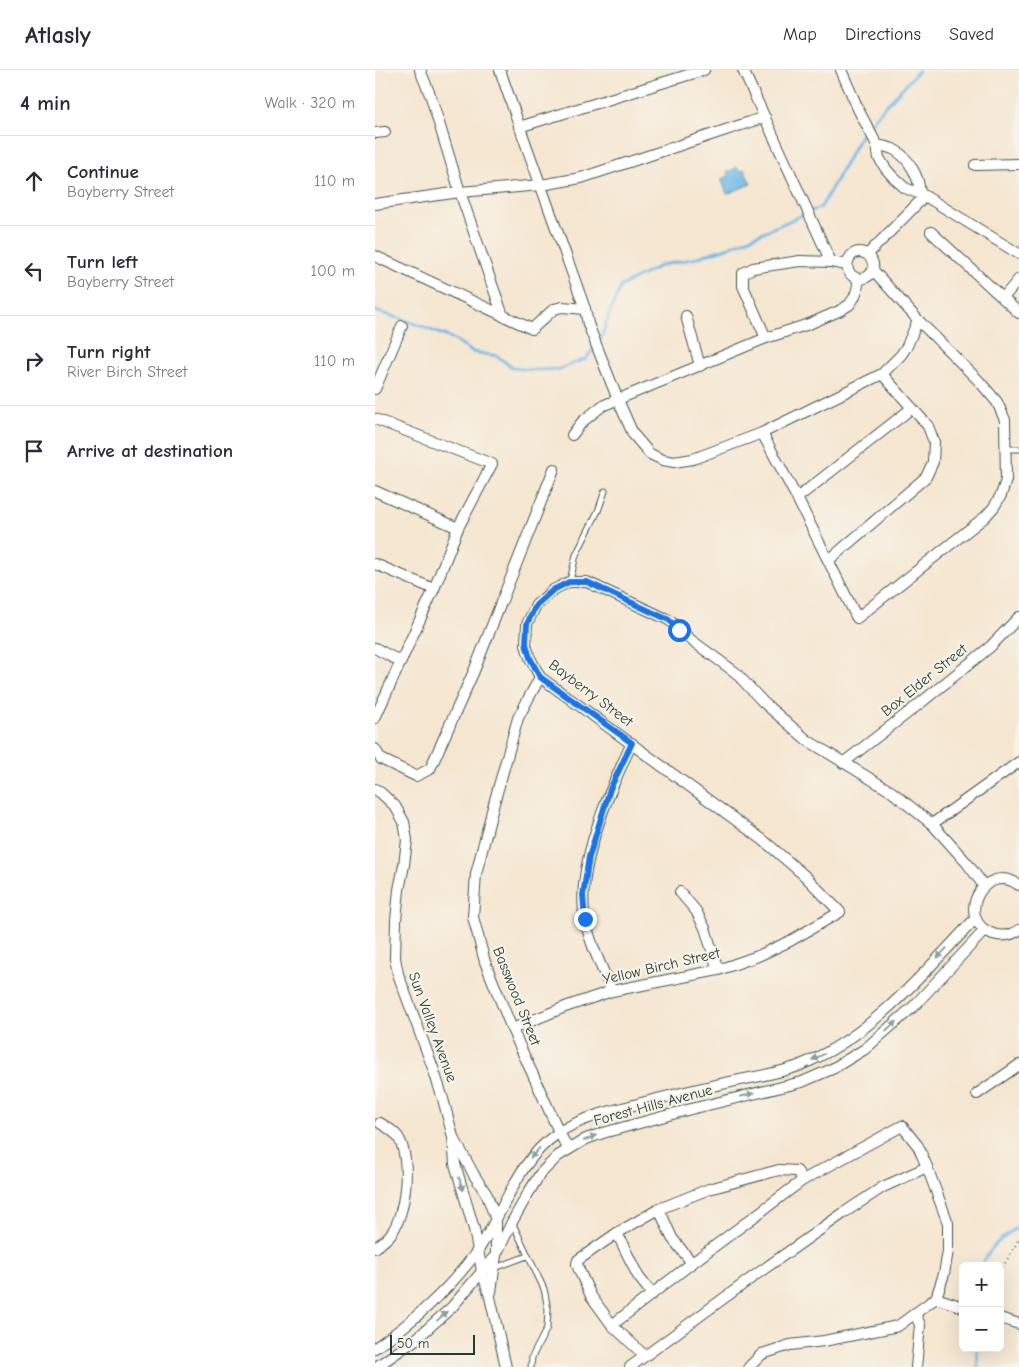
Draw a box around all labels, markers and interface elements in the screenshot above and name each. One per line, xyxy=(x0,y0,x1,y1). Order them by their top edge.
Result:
text: Atlasly xyxy=(25,21,91,49)
text: Map xyxy=(783,24,817,45)
text: Directions xyxy=(845,24,921,45)
text: Saved xyxy=(949,24,994,45)
text: 4 min xyxy=(20,91,71,115)
text: Walk · 320 m xyxy=(264,94,355,112)
text: Continue xyxy=(67,161,139,183)
icon: ahead xyxy=(20,167,48,195)
text: 110 m xyxy=(314,172,355,190)
text: Bayberry Street xyxy=(67,183,174,201)
text: Turn left xyxy=(67,251,138,273)
icon: left xyxy=(20,257,48,285)
text: 100 m xyxy=(311,262,355,280)
text: Bayberry Street xyxy=(67,273,174,291)
text: Turn right xyxy=(67,341,151,363)
icon: right xyxy=(20,347,48,375)
text: 110 m xyxy=(314,352,355,370)
text: River Birch Street xyxy=(67,363,187,381)
icon: arrive xyxy=(20,437,48,465)
text: Arrive at destination xyxy=(67,440,233,462)
route start xyxy=(668,619,691,642)
street label: Box Elder Street xyxy=(877,639,971,720)
street label: Bayberry Street xyxy=(545,656,637,731)
route end xyxy=(574,908,597,931)
street label: Basswood Street xyxy=(489,944,545,1049)
street label: Yellow Birch Street xyxy=(601,944,722,988)
one-way arrow xyxy=(936,947,948,959)
street label: Sun Valley Avenue xyxy=(405,970,461,1085)
one-way arrow xyxy=(884,1020,896,1032)
one-way arrow xyxy=(811,1053,825,1061)
street label: Forest Hills Avenue xyxy=(592,1080,715,1130)
one-way arrow xyxy=(739,1091,754,1099)
one-way arrow xyxy=(583,1134,598,1142)
one-way arrow xyxy=(529,1147,541,1159)
one-way arrow xyxy=(457,1177,465,1192)
map controls xyxy=(959,1262,1004,1352)
button: + xyxy=(959,1262,1004,1307)
button: − xyxy=(959,1307,1004,1352)
one-way arrow xyxy=(436,1310,448,1322)
scale bar xyxy=(390,1332,475,1355)
text: 50 m xyxy=(397,1335,429,1352)

